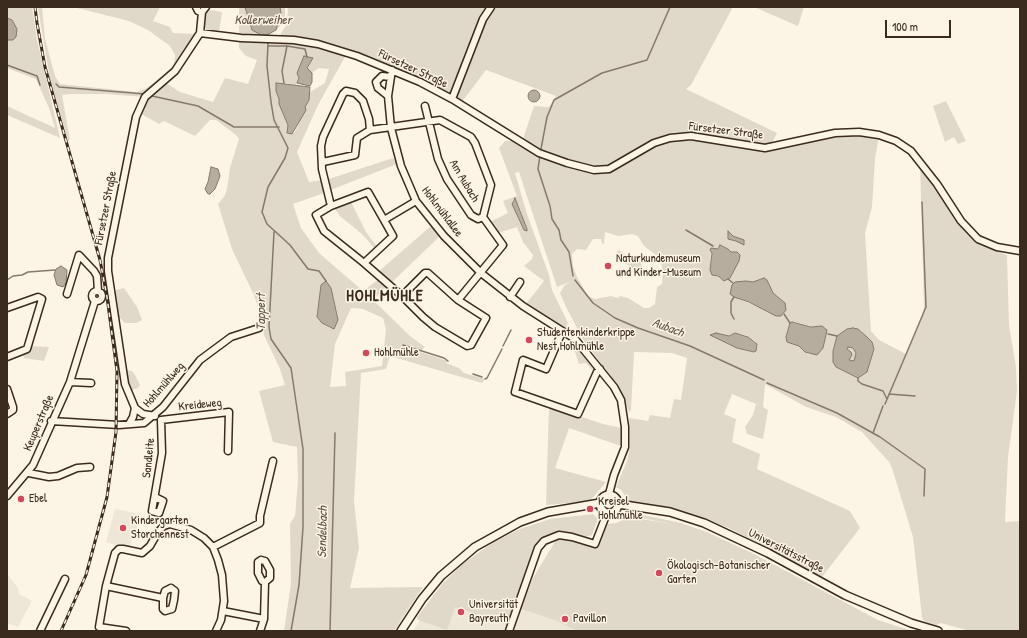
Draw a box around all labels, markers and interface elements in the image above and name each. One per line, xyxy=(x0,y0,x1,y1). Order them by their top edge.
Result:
scale bar xyxy=(887,12,953,38)
water label: Kollerweiher xyxy=(234,13,292,29)
text: 100 m xyxy=(892,18,918,35)
street label: Fürsetzer Straße xyxy=(376,47,450,91)
street label: Fürsetzer Straße xyxy=(688,119,764,143)
street label: Am Aubach xyxy=(446,157,482,205)
street label: Fürsetzer Straße xyxy=(92,170,120,246)
street label: Hohlmühlallee xyxy=(418,184,466,240)
place label: Naturkundemuseum und Kinder-Museum xyxy=(616,252,701,280)
marker: Naturkundemuseum und Kinder-Museum xyxy=(603,261,613,271)
district label: HOHLMÜHLE xyxy=(346,287,424,307)
water label: Tappert xyxy=(254,294,270,330)
water label: Aubach xyxy=(650,315,686,341)
place label: Studentenkinderkrippe Nest Hohlmühle xyxy=(537,326,635,354)
marker: Studentenkinderkrippe Nest Hohlmühle xyxy=(524,335,534,345)
place label: Hohlmühle xyxy=(374,346,419,360)
marker: Hohlmühle xyxy=(361,348,371,358)
street label: Hohlmühlweg xyxy=(140,359,188,411)
street label: Keuperstraße xyxy=(21,393,57,453)
street label: Kreideweg xyxy=(178,396,222,414)
street label: Sandleite xyxy=(140,437,158,479)
place label: Ebel xyxy=(29,492,47,506)
marker: Ebel xyxy=(16,494,26,504)
place label: Kreisel Hohlmühle xyxy=(598,495,643,523)
marker: Kreisel Hohlmühle xyxy=(585,504,595,514)
water label: Sendelbach xyxy=(315,506,331,558)
place label: Kindergarten Storchennest xyxy=(131,514,189,542)
marker: Kindergarten Storchennest xyxy=(118,523,128,533)
street label: Universitätsstraße xyxy=(746,526,826,576)
place label: Ökologisch-Botanischer Garten xyxy=(667,559,770,587)
marker: Ökologisch-Botanischer Garten xyxy=(654,568,664,578)
place label: Universität Bayreuth xyxy=(469,598,518,626)
marker: Universität Bayreuth xyxy=(456,607,466,617)
place label: Pavillon xyxy=(573,612,606,626)
marker: Pavillon xyxy=(560,614,570,624)

